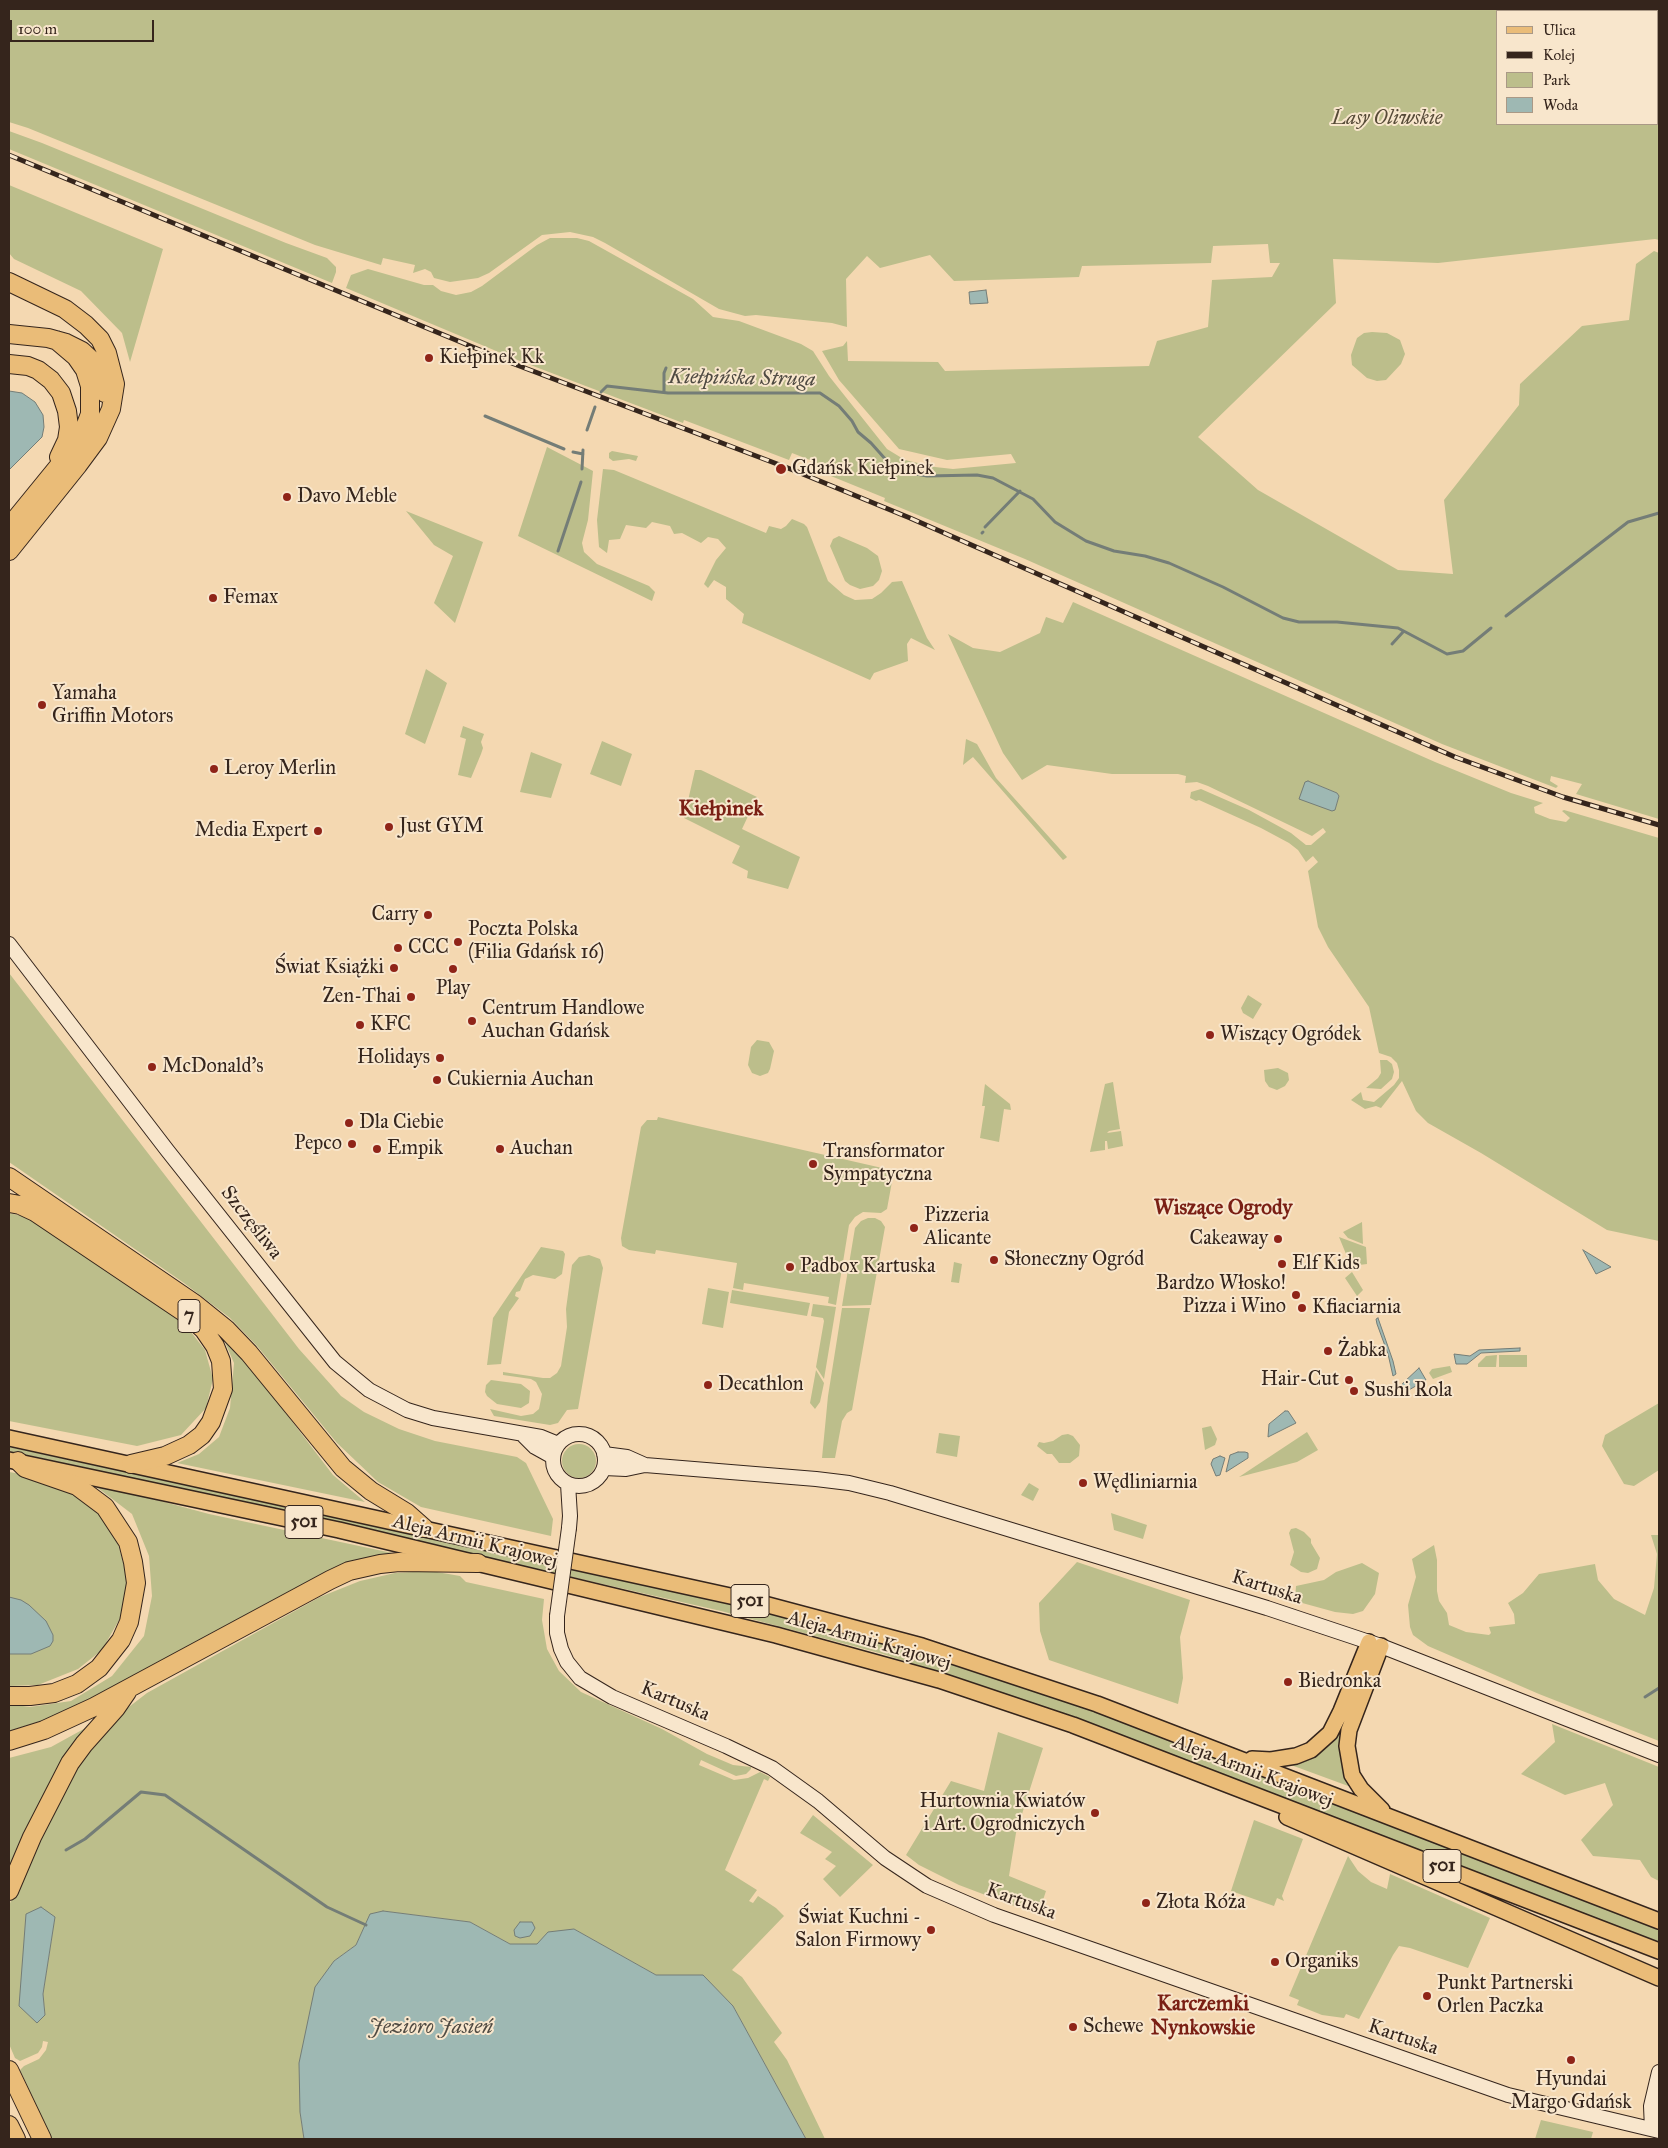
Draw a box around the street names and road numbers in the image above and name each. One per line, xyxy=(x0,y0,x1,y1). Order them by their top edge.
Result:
street label: Szczęśliwa xyxy=(215,1182,287,1264)
road number: 7 xyxy=(178,1300,200,1332)
road number: 501 xyxy=(285,1505,323,1538)
street label: Aleja Armii Krajowej xyxy=(390,1510,560,1574)
street label: Kartuska xyxy=(1229,1565,1305,1611)
road number: 501 xyxy=(731,1584,769,1618)
street label: Aleja Armii Krajowej xyxy=(784,1606,954,1676)
street label: Kartuska xyxy=(637,1677,713,1727)
street label: Aleja Armii Krajowej xyxy=(1170,1730,1336,1814)
road number: 501 xyxy=(1423,1850,1461,1882)
street label: Kartuska xyxy=(983,1878,1059,1926)
street label: Kartuska xyxy=(1365,2015,1441,2061)

